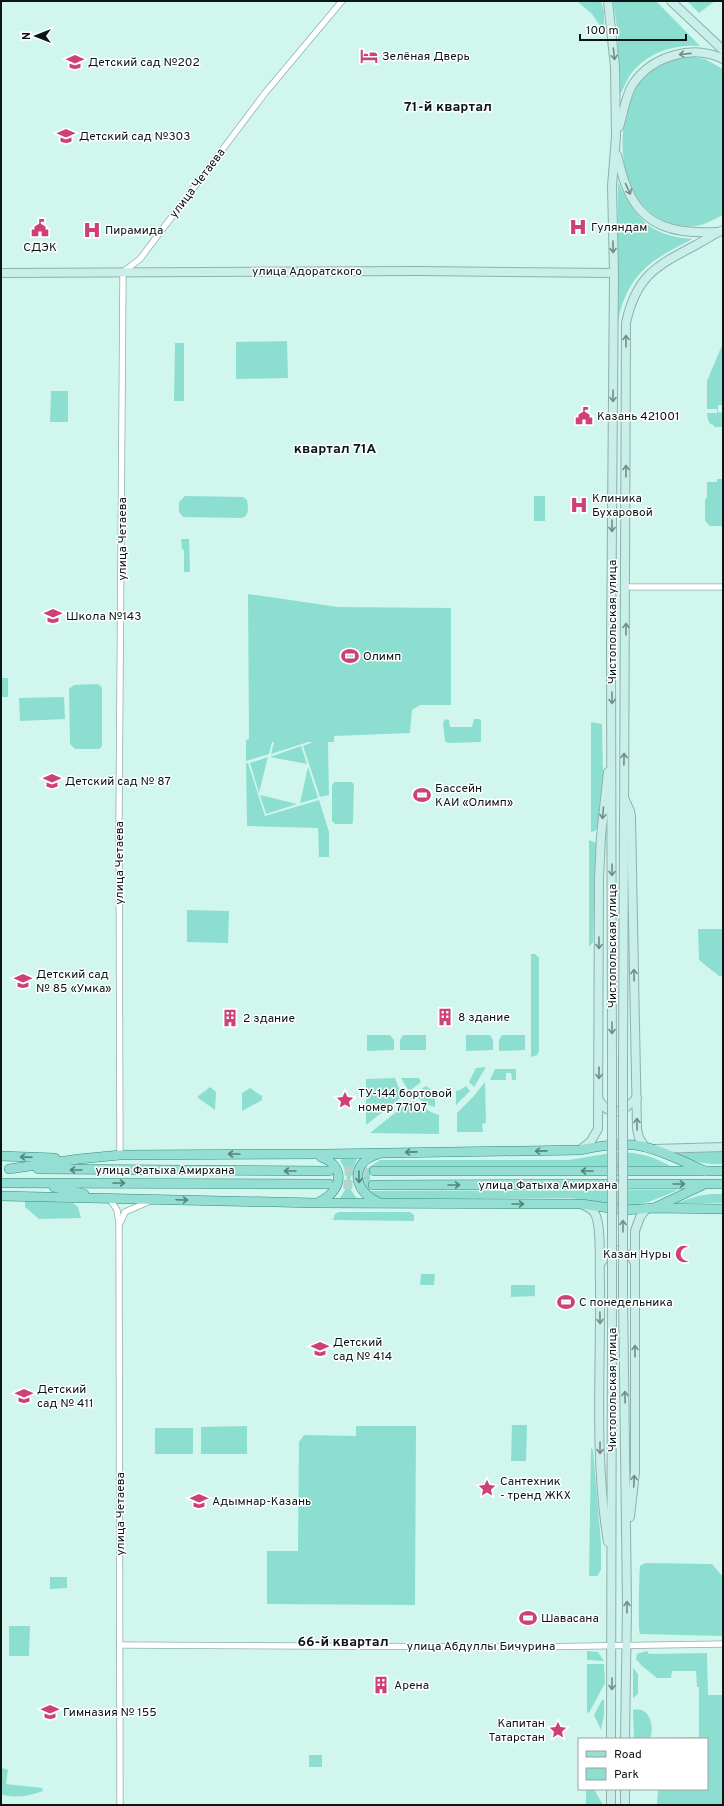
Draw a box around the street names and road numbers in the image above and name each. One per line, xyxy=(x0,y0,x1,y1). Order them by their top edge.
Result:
street label: улица Четаева xyxy=(166,145,229,222)
street label: улица Адоратского xyxy=(252,264,362,280)
street label: улица Четаева xyxy=(115,497,131,581)
street label: Чистопольская улица xyxy=(605,560,621,684)
street label: улица Четаева xyxy=(112,821,128,905)
street label: Чистопольская улица xyxy=(605,884,621,1008)
street label: улица Фатыха Амирхана xyxy=(96,1163,235,1179)
street label: улица Фатыха Амирхана xyxy=(479,1178,618,1194)
street label: Чистопольская улица xyxy=(605,1328,621,1452)
street label: улица Четаева xyxy=(113,1472,129,1556)
street label: улица Абдуллы Бичурина xyxy=(407,1639,555,1655)

